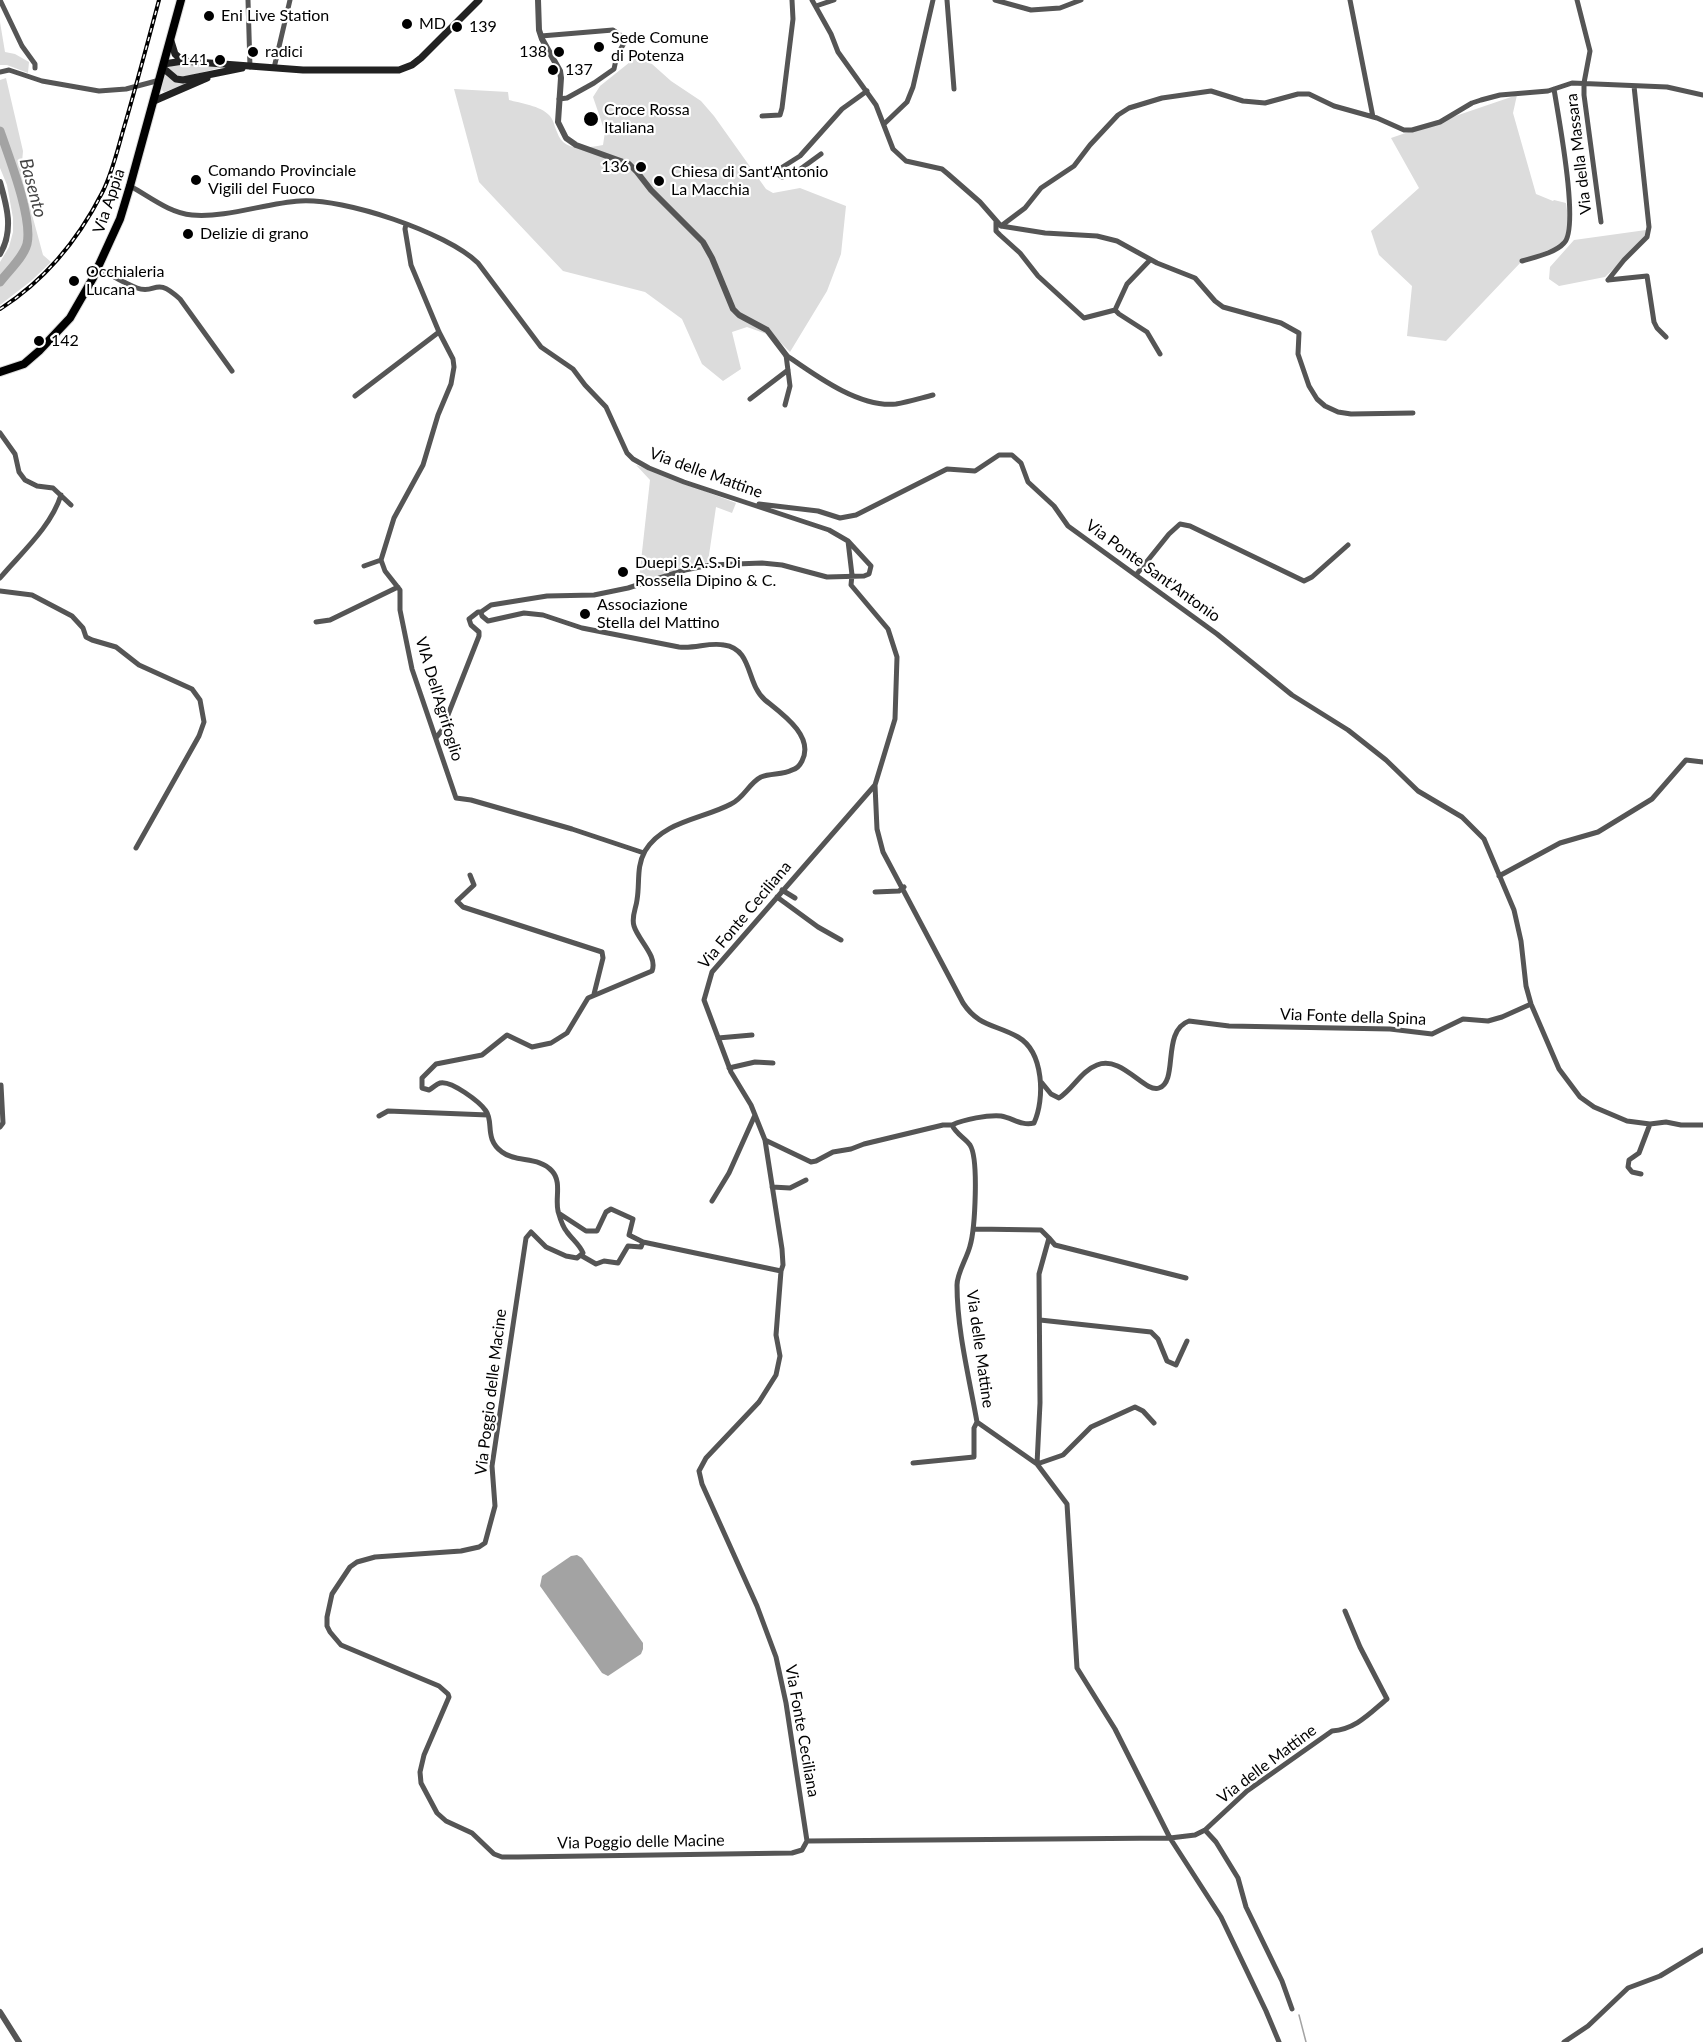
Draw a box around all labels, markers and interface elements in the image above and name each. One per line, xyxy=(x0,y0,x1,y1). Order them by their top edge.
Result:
place label: Eni Live Station xyxy=(221,6,329,26)
marker: Eni Live Station xyxy=(202,9,216,23)
place label: MD xyxy=(419,14,446,34)
marker: MD xyxy=(400,17,414,31)
place label: 139 xyxy=(469,17,497,37)
marker: 139 xyxy=(450,20,464,34)
place label: Sede Comune di Potenza xyxy=(611,28,709,66)
marker: Sede Comune di Potenza xyxy=(592,40,606,54)
place label: radici xyxy=(265,42,303,62)
place label: 138 xyxy=(519,42,547,62)
marker: radici xyxy=(246,45,260,59)
marker: 138 xyxy=(552,45,566,59)
place label: 141 xyxy=(180,50,208,70)
marker: 141 xyxy=(213,53,227,67)
place label: 137 xyxy=(565,60,593,80)
marker: 137 xyxy=(546,63,560,77)
street label: Via della Massara xyxy=(1562,92,1596,216)
place label: Croce Rossa Italiana xyxy=(604,100,690,138)
marker: Croce Rossa Italiana xyxy=(582,110,600,128)
water label: Basento xyxy=(15,156,51,220)
place label: 136 xyxy=(601,157,629,177)
marker: 136 xyxy=(634,160,648,174)
place label: Comando Provinciale Vigili del Fuoco xyxy=(208,161,356,199)
place label: Chiesa di Sant'Antonio La Macchia xyxy=(671,162,828,200)
street label: Via Appia xyxy=(89,166,129,236)
marker: Comando Provinciale Vigili del Fuoco xyxy=(189,173,203,187)
marker: Chiesa di Sant'Antonio La Macchia xyxy=(652,174,666,188)
place label: Delizie di grano xyxy=(200,224,309,244)
marker: Delizie di grano xyxy=(181,227,195,241)
place label: Occhialeria Lucana xyxy=(86,262,164,300)
marker: Occhialeria Lucana xyxy=(67,274,81,288)
place label: 142 xyxy=(51,331,79,351)
marker: 142 xyxy=(32,334,46,348)
street label: Via delle Mattine xyxy=(647,444,765,502)
street label: Via Ponte Sant'Antonio xyxy=(1082,516,1224,626)
place label: Duepi S.A.S. Di Rossella Dipino & C. xyxy=(635,553,776,591)
marker: Duepi S.A.S. Di Rossella Dipino & C. xyxy=(616,565,630,579)
place label: Associazione Stella del Mattino xyxy=(597,595,720,633)
marker: Associazione Stella del Mattino xyxy=(578,607,592,621)
street label: VIA Dell'Agrifoglio xyxy=(411,635,467,763)
street label: Via Fonte Ceciliana xyxy=(695,857,795,973)
street label: Via Fonte della Spina xyxy=(1280,1005,1426,1029)
street label: Via delle Mattine xyxy=(962,1289,998,1409)
street label: Via Poggio delle Macine xyxy=(471,1308,511,1476)
street label: Via Fonte Ceciliana xyxy=(781,1663,823,1799)
street label: Via delle Mattine xyxy=(1214,1721,1320,1807)
street label: Via Poggio delle Macine xyxy=(557,1831,725,1853)

